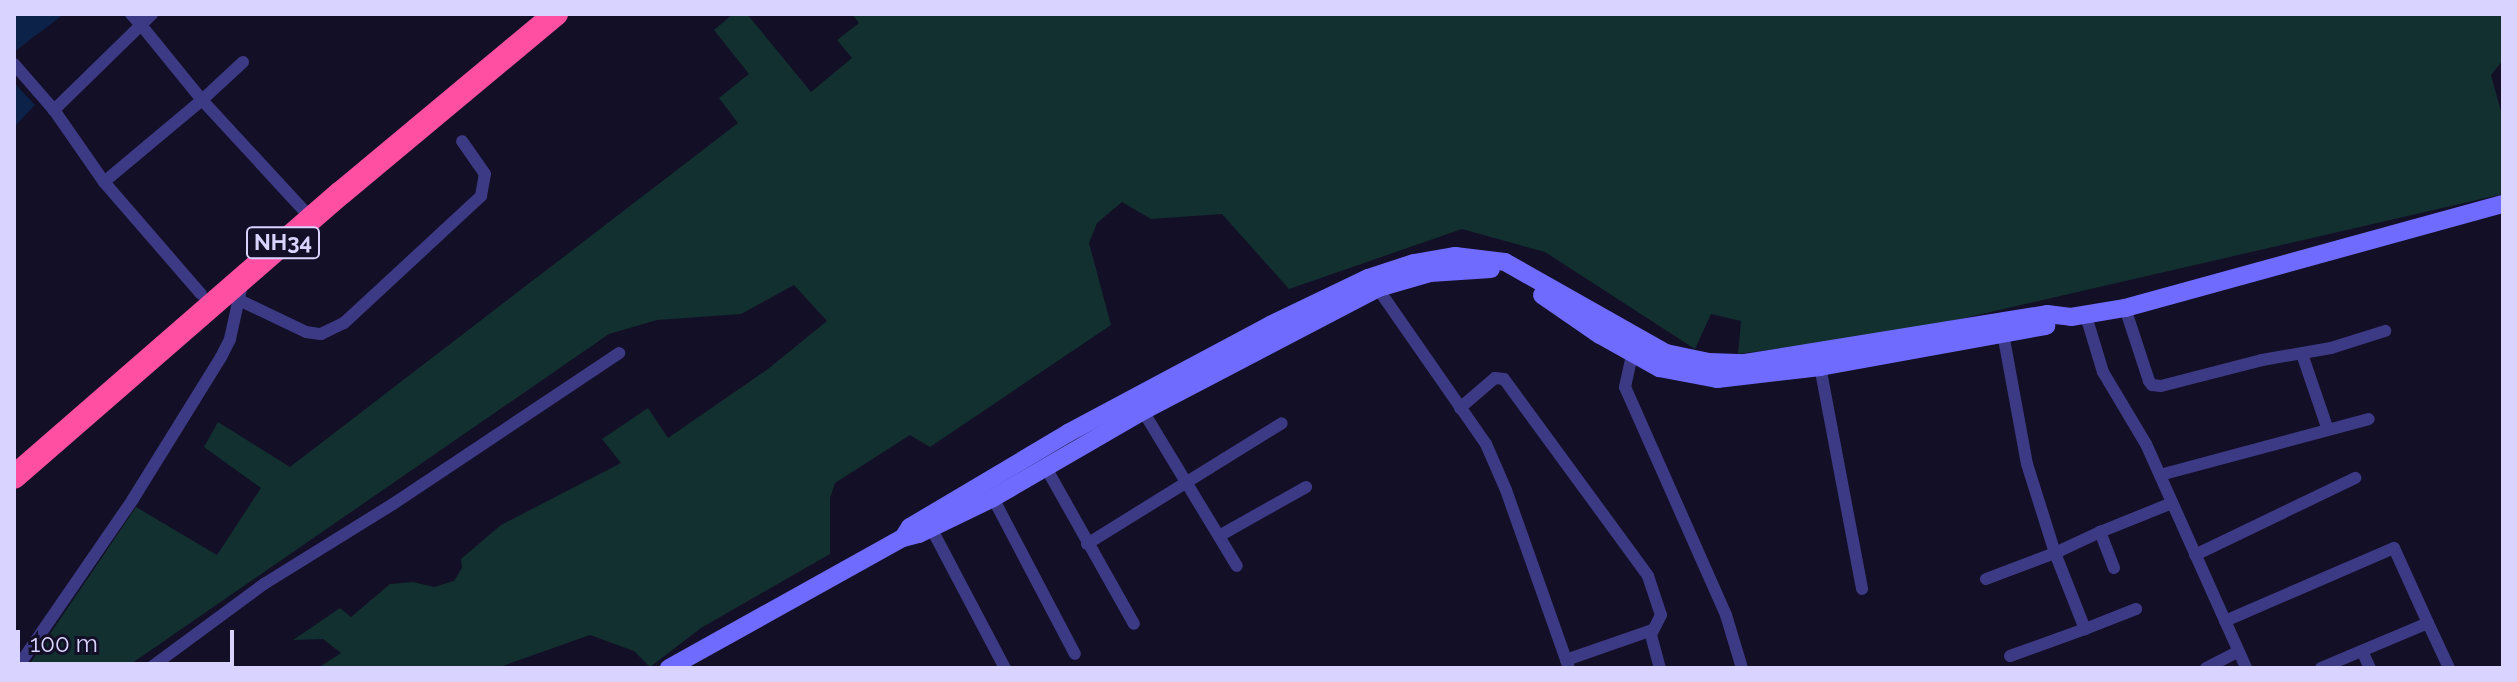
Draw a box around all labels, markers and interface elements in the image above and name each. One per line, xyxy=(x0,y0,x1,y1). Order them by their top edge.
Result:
road number: NH34 xyxy=(245,225,321,261)
scale bar xyxy=(20,614,238,664)
text: 100 m xyxy=(30,629,98,658)

